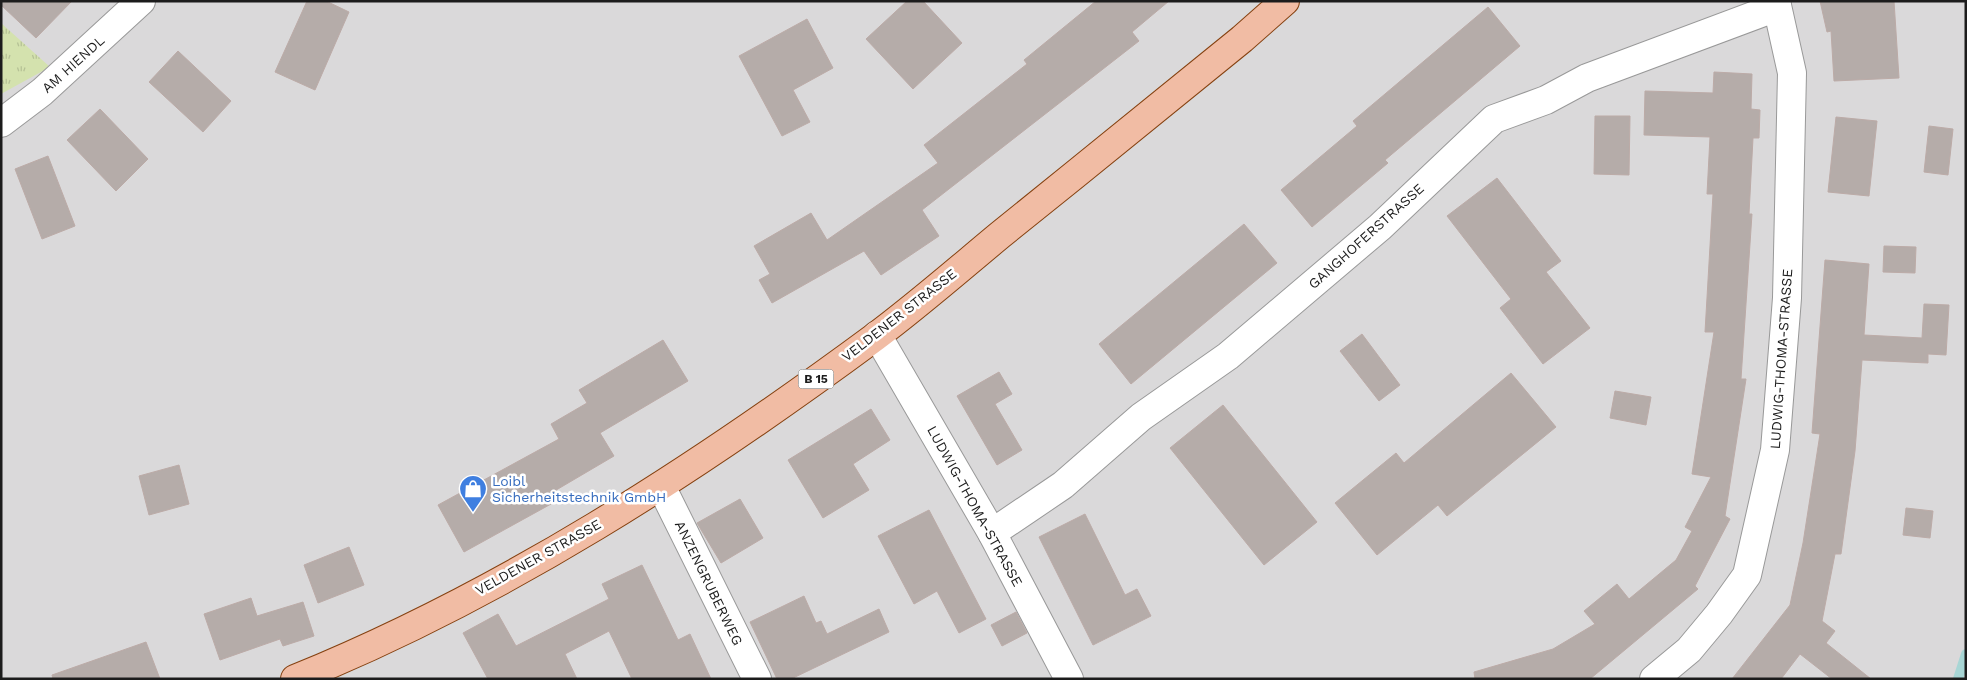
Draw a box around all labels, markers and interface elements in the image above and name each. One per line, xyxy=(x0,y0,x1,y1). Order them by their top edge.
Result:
street label: AM HIENDL xyxy=(39,32,107,96)
street label: GANGHOFERSTRASSE xyxy=(1305,180,1427,292)
street label: VELDENER STRASSE xyxy=(839,265,960,365)
street label: LUDWIG-THOMA-STRASSE xyxy=(1767,268,1795,450)
road number: B 15 xyxy=(798,369,834,388)
street label: LUDWIG-THOMA-STRASSE xyxy=(924,423,1026,589)
place label: Loibl Sicherheitstechnik GmbH xyxy=(492,473,666,505)
shop icon: Loibl Sicherheitstechnik GmbH xyxy=(458,474,488,513)
street label: VELDENER STRASSE xyxy=(472,516,604,598)
street label: ANZENGRUBERWEG xyxy=(672,518,746,648)

